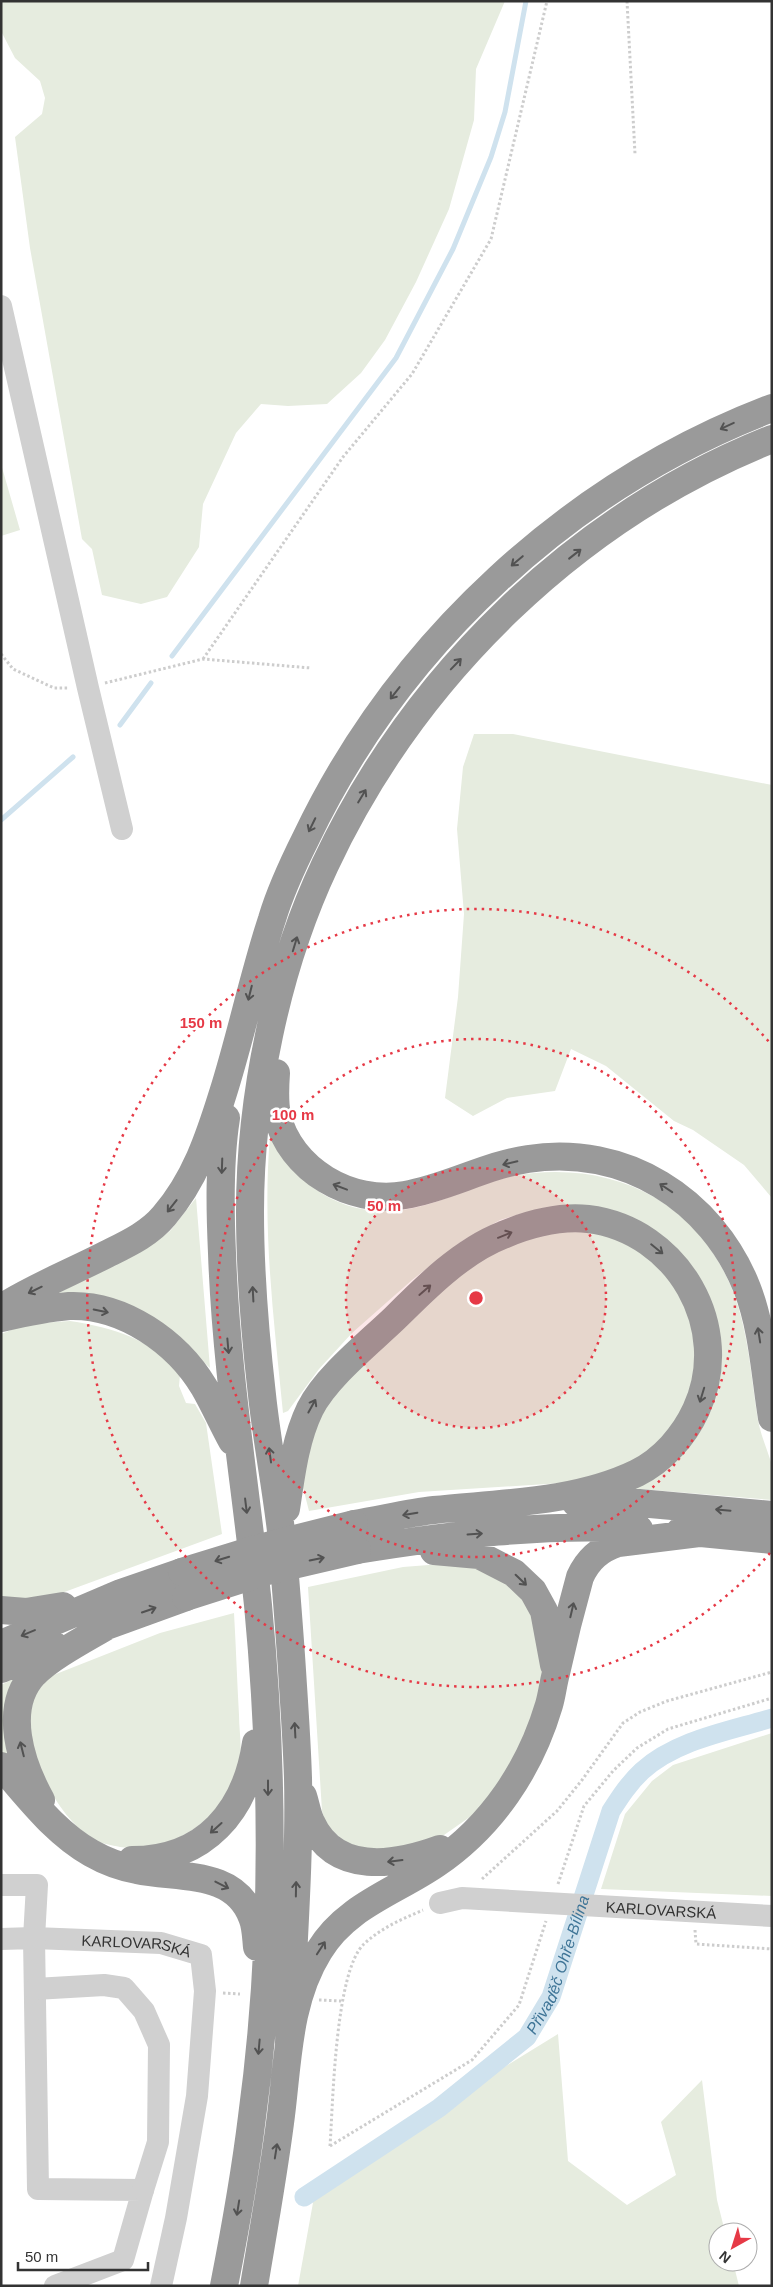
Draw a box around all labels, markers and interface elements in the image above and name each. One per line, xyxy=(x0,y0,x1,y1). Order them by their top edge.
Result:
one-way arrow xyxy=(720,422,735,432)
one-way arrow xyxy=(568,548,581,559)
one-way arrow xyxy=(511,556,524,567)
one-way arrow xyxy=(450,658,462,670)
one-way arrow xyxy=(390,686,401,699)
one-way arrow xyxy=(357,790,367,804)
one-way arrow xyxy=(307,817,316,832)
one-way arrow xyxy=(290,936,300,952)
one-way arrow xyxy=(245,985,254,1001)
text: 150 m xyxy=(180,1014,222,1031)
text: 100 m xyxy=(272,1106,314,1123)
one-way arrow xyxy=(218,1158,227,1174)
one-way arrow xyxy=(503,1159,519,1168)
one-way arrow xyxy=(333,1182,348,1191)
one-way arrow xyxy=(659,1183,673,1193)
text: 50 m xyxy=(367,1197,401,1214)
one-way arrow xyxy=(167,1199,178,1212)
one-way arrow xyxy=(497,1229,512,1238)
one-way arrow xyxy=(651,1243,664,1254)
one-way arrow xyxy=(418,1284,431,1295)
one-way arrow xyxy=(28,1285,43,1295)
one-way arrow xyxy=(248,1286,257,1302)
centre of rings xyxy=(467,1289,485,1307)
one-way arrow xyxy=(93,1307,109,1316)
one-way arrow xyxy=(754,1327,764,1343)
one-way arrow xyxy=(223,1338,232,1354)
one-way arrow xyxy=(696,1386,706,1402)
one-way arrow xyxy=(308,1400,318,1414)
one-way arrow xyxy=(265,1447,275,1463)
one-way arrow xyxy=(241,1498,251,1514)
one-way arrow xyxy=(716,1505,732,1515)
one-way arrow xyxy=(402,1510,418,1520)
one-way arrow xyxy=(466,1529,482,1539)
one-way arrow xyxy=(308,1554,324,1563)
one-way arrow xyxy=(214,1555,230,1565)
one-way arrow xyxy=(514,1574,527,1586)
one-way arrow xyxy=(568,1602,577,1618)
one-way arrow xyxy=(141,1605,156,1614)
one-way arrow xyxy=(21,1628,36,1638)
one-way arrow xyxy=(291,1722,300,1738)
one-way arrow xyxy=(17,1741,26,1757)
one-way arrow xyxy=(263,1779,273,1795)
one-way arrow xyxy=(209,1822,222,1834)
one-way arrow xyxy=(387,1857,403,1867)
one-way arrow xyxy=(215,1880,230,1890)
one-way arrow xyxy=(291,1882,301,1898)
water label: Přivaděč Ohře-Bílina xyxy=(522,1893,592,2037)
street label: KARLOVARSKÁ xyxy=(605,1898,717,1921)
street label: KARLOVARSKÁ xyxy=(81,1931,193,1960)
one-way arrow xyxy=(316,1941,326,1955)
one-way arrow xyxy=(254,2039,264,2055)
one-way arrow xyxy=(271,2144,281,2160)
one-way arrow xyxy=(233,2200,243,2216)
north arrow xyxy=(708,2222,758,2272)
scale bar xyxy=(18,2240,148,2272)
text: 50 m xyxy=(25,2248,58,2265)
text: N xyxy=(716,2248,734,2267)

